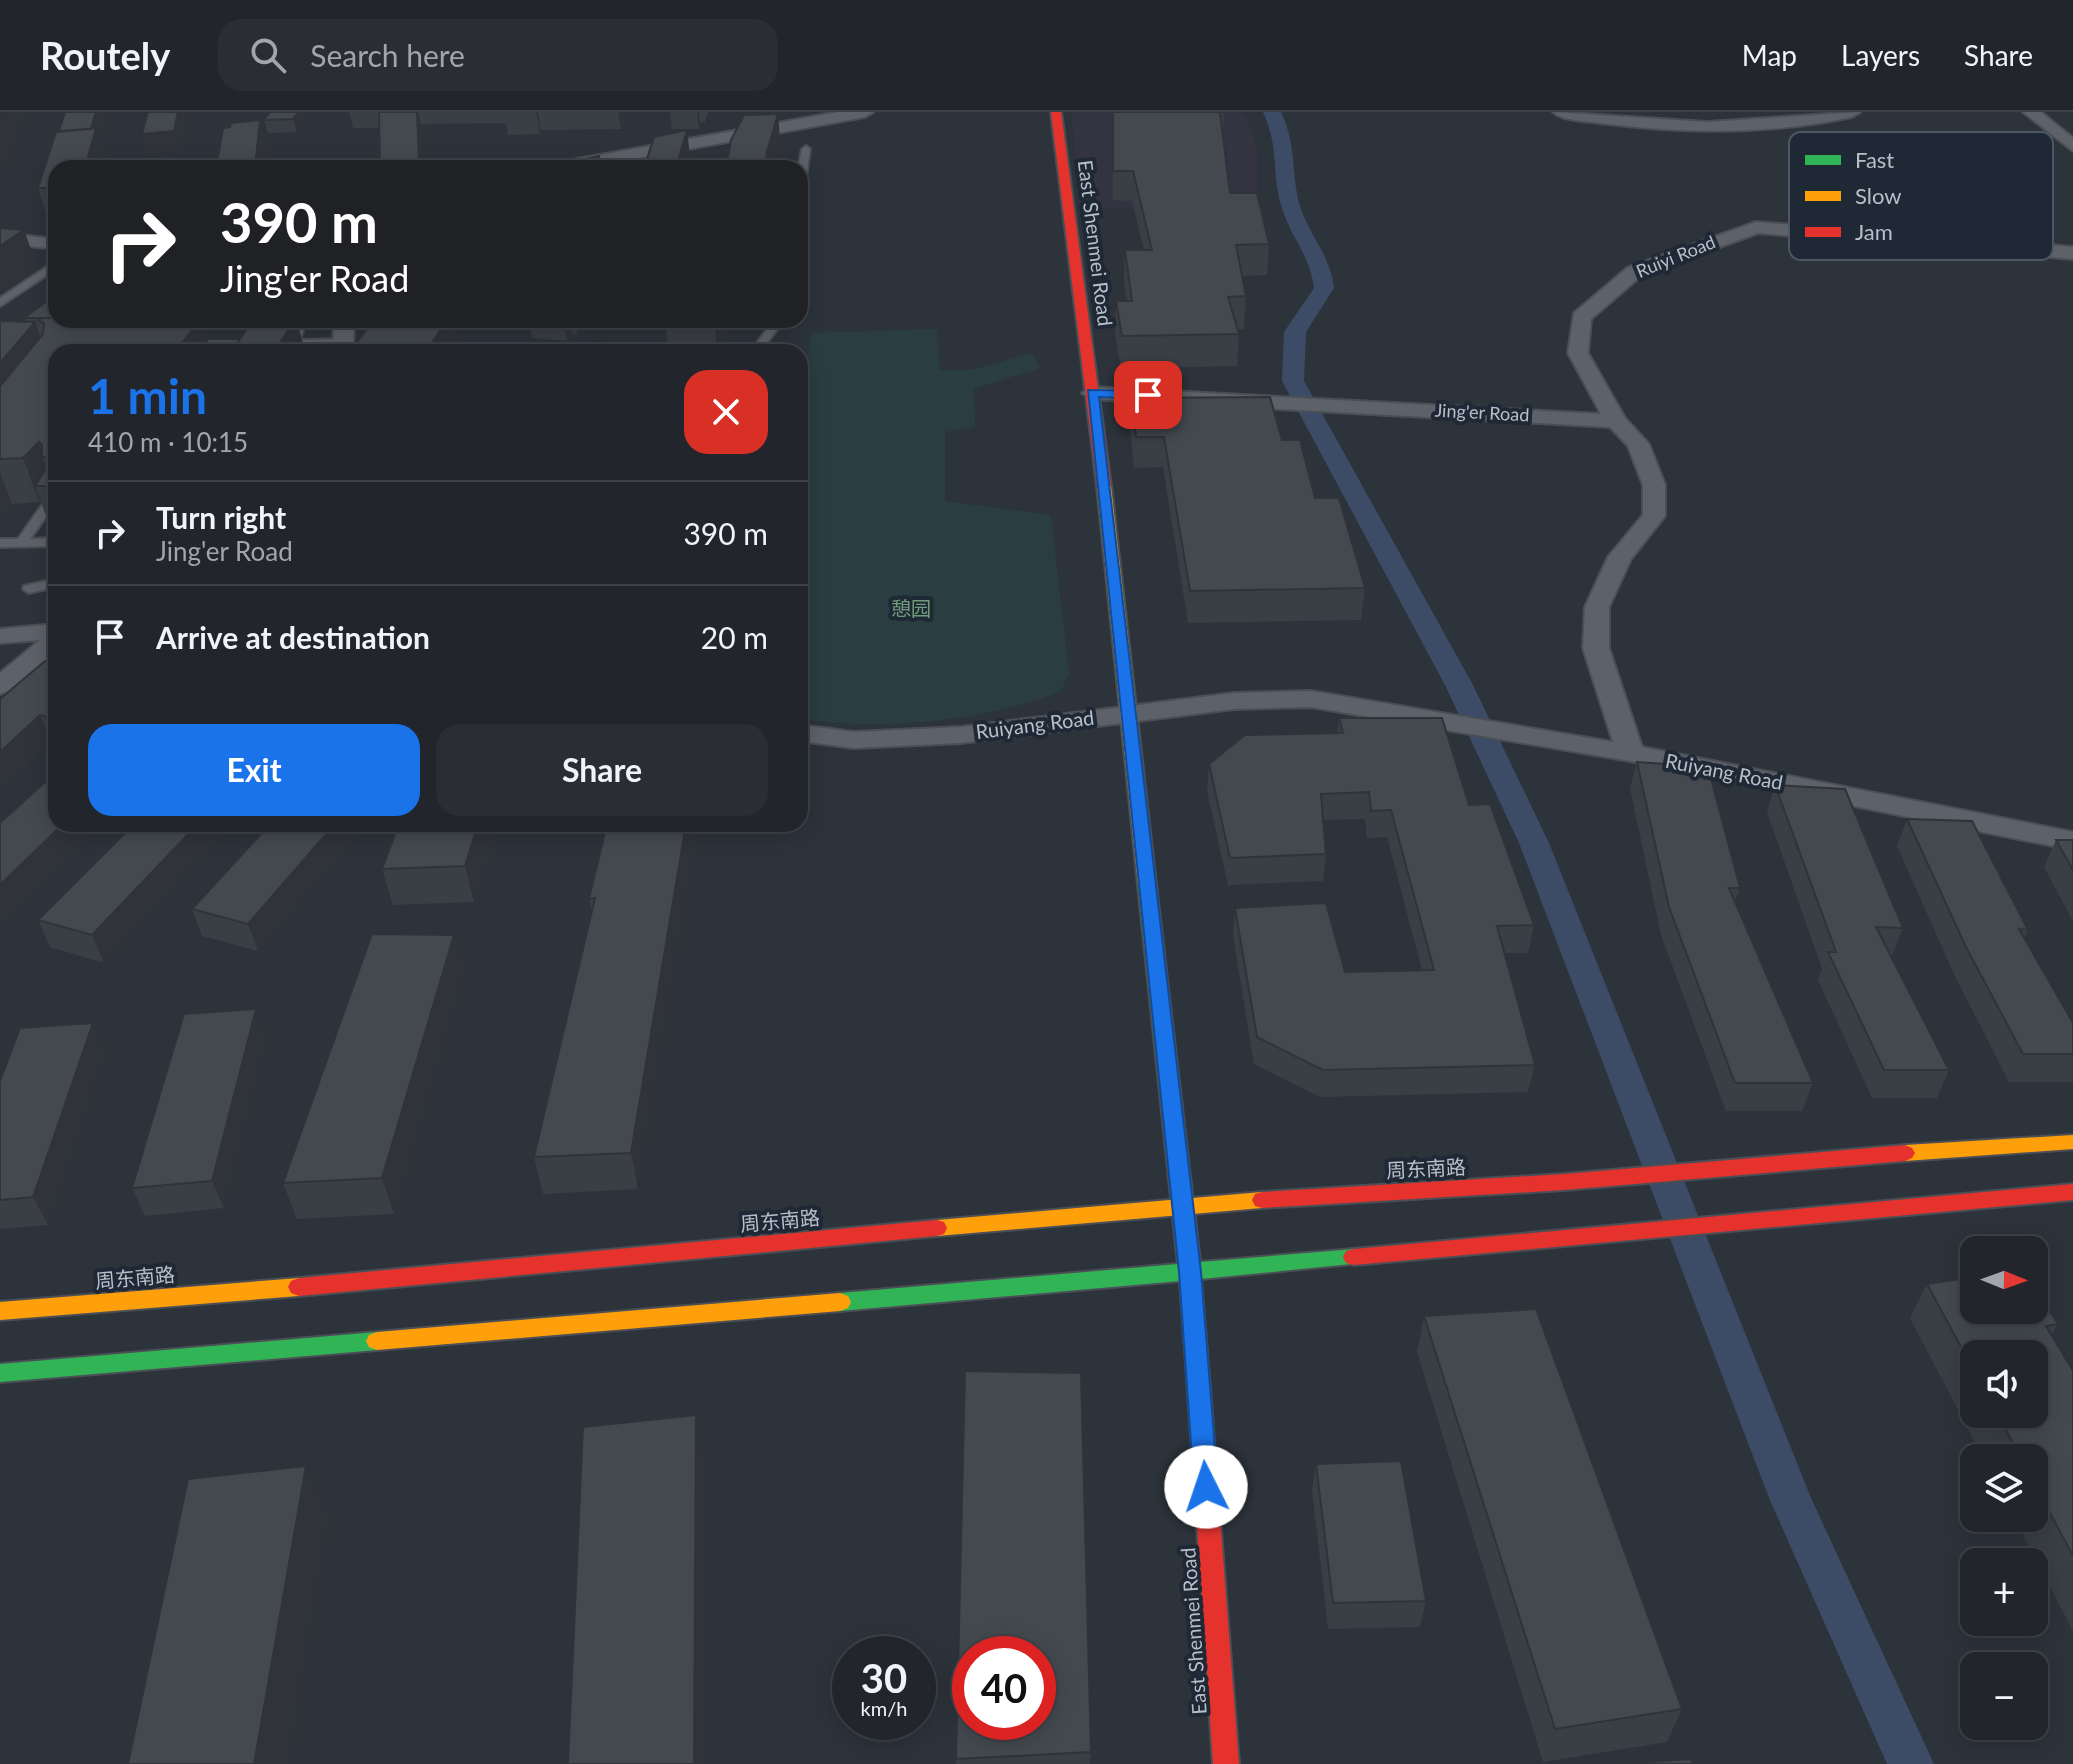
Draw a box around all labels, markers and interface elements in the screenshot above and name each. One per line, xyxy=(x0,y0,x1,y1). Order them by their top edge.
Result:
search box xyxy=(218,19,778,91)
text: Routely xyxy=(40,32,170,78)
icon: search xyxy=(246,33,290,77)
text: Search here xyxy=(310,37,465,73)
text: Map xyxy=(1742,38,1797,72)
text: Layers xyxy=(1841,38,1920,72)
text: Share xyxy=(1964,38,2033,72)
legend xyxy=(1789,132,2053,260)
text: Fast xyxy=(1855,146,1894,173)
street label: East Shenmei Road xyxy=(1074,158,1118,327)
text: Slow xyxy=(1855,182,1902,209)
text: 390 m xyxy=(220,188,378,255)
icon: right xyxy=(88,192,192,296)
text: Jam xyxy=(1855,218,1893,245)
street label: Ruiyi Road xyxy=(1633,230,1718,282)
text: Jing'er Road xyxy=(220,256,409,300)
pin xyxy=(1114,361,1182,429)
text: 1 min xyxy=(88,367,207,424)
button: close xyxy=(684,370,768,454)
icon: arrive xyxy=(1126,373,1170,417)
street label: Jing'er Road xyxy=(1434,399,1530,425)
text: 410 m · 10:15 xyxy=(88,426,248,458)
text: Turn right xyxy=(156,499,286,535)
icon: right xyxy=(88,511,132,555)
text: 390 m xyxy=(683,515,768,551)
text: Jing'er Road xyxy=(156,535,293,567)
park label: 憩园 xyxy=(891,596,931,620)
icon: arrive xyxy=(88,615,132,659)
text: Arrive at destination xyxy=(156,619,430,655)
text: 20 m xyxy=(701,619,768,655)
street label: Ruiyang Road xyxy=(974,705,1095,743)
button: Exit xyxy=(88,724,420,816)
button: Share xyxy=(436,724,768,816)
street label: Ruiyang Road xyxy=(1663,748,1785,794)
street label: 周东南路 xyxy=(1385,1154,1467,1182)
street label: 周东南路 xyxy=(739,1205,821,1235)
north arrow xyxy=(1960,1236,2048,1324)
map controls xyxy=(1960,1236,2048,1740)
street label: 周东南路 xyxy=(94,1262,176,1292)
button: sound xyxy=(1960,1340,2048,1428)
button: layers xyxy=(1960,1444,2048,1532)
position arrow xyxy=(1164,1445,1248,1529)
street label: East Shenmei Road xyxy=(1175,1547,1211,1715)
button: + xyxy=(1960,1548,2048,1636)
speed limit sign: 40 xyxy=(952,1636,1056,1740)
button: − xyxy=(1960,1652,2048,1740)
text: 30 xyxy=(861,1654,907,1702)
text: km/h xyxy=(861,1696,907,1720)

